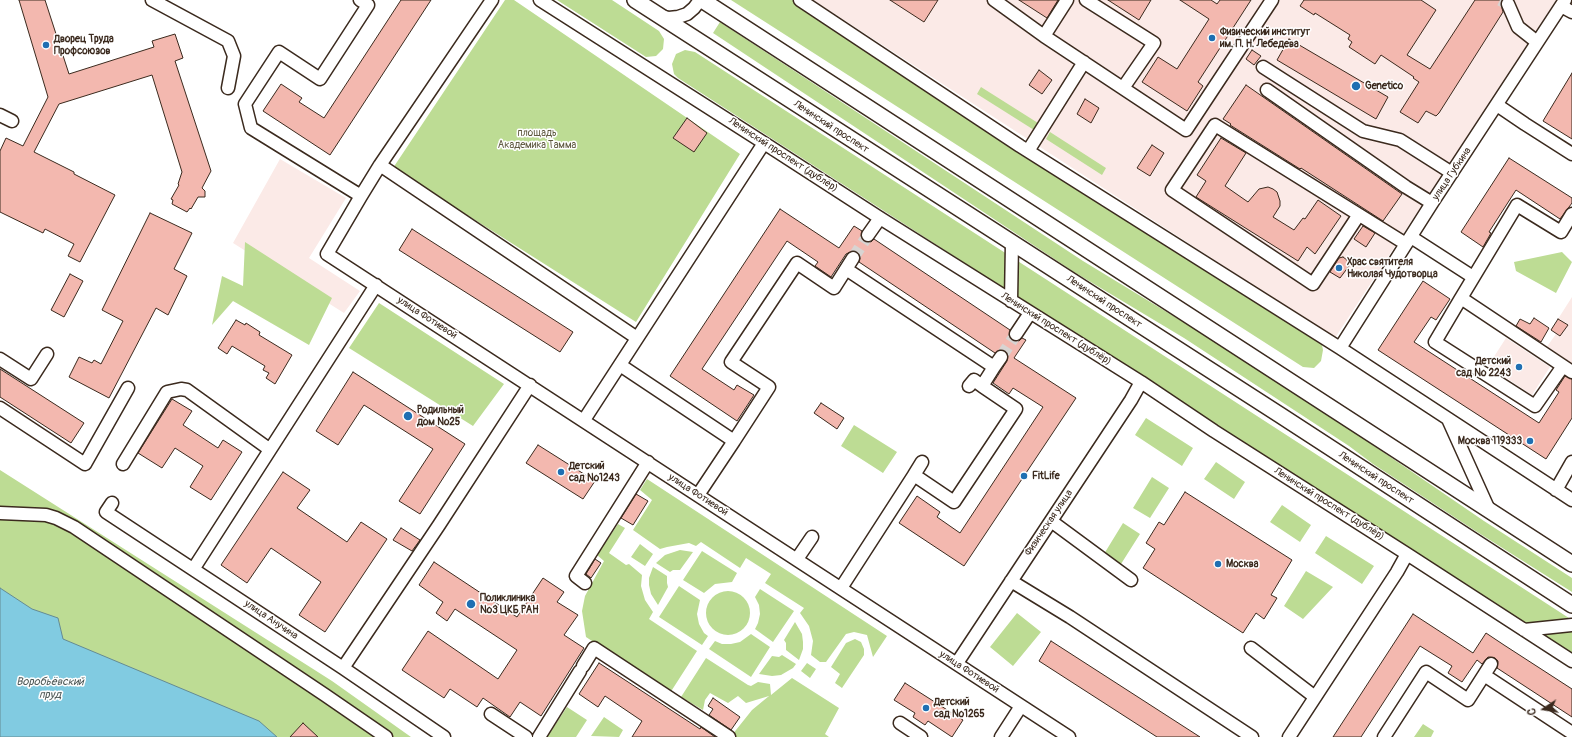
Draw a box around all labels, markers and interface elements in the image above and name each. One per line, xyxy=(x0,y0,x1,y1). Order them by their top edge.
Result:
place label: Физический институт им. П. Н. Лебедева xyxy=(1220,26,1310,50)
place label: Дворец Труда Профсоюзов xyxy=(54,33,114,56)
marker: Физический институт им. П. Н. Лебедева xyxy=(1207,33,1217,43)
marker: Дворец Труда Профсоюзов xyxy=(41,40,51,50)
marker: Genetico xyxy=(1350,80,1362,92)
place label: Genetico xyxy=(1365,80,1403,92)
street label: Ленинский проспект xyxy=(791,98,871,156)
street label: Ленинский проспект (дублёр) xyxy=(726,115,840,195)
park label: площадь Академика Тамма xyxy=(498,127,576,150)
street label: улица Губкина xyxy=(1430,145,1474,203)
place label: Храс святителя Николая Чудотворца xyxy=(1347,256,1438,280)
marker: Храс святителя Николая Чудотворца xyxy=(1334,263,1344,273)
street label: Ленинский проспект xyxy=(1064,273,1144,331)
street label: Ленинский проспект (дублёр) xyxy=(999,290,1113,368)
street label: улица Фотиевой xyxy=(395,294,459,342)
place label: Детский сад № 2243 xyxy=(1456,355,1511,378)
marker: Детский сад № 2243 xyxy=(1514,362,1524,372)
place label: Родильный дом №25 xyxy=(417,404,464,428)
marker: Родильный дом №25 xyxy=(402,410,414,422)
place label: Москва 119333 xyxy=(1458,435,1522,447)
marker: Москва 119333 xyxy=(1525,436,1535,446)
street label: Ленинский проспект xyxy=(1336,449,1416,507)
place label: Детский сад №1243 xyxy=(569,460,620,484)
street label: Ленинский проспект (дублёр) xyxy=(1272,465,1386,543)
marker: Детский сад №1243 xyxy=(556,467,566,477)
place label: FitLife xyxy=(1032,470,1060,482)
street label: улица Фотиевой xyxy=(666,471,730,519)
marker: FitLife xyxy=(1019,471,1029,481)
street label: Физическая улица xyxy=(1022,488,1076,558)
place label: Москва xyxy=(1226,558,1258,570)
marker: Москва xyxy=(1213,559,1223,569)
place label: Поликлиника №3 ЦКБ РАН xyxy=(480,592,539,616)
street label: улица Анучина xyxy=(242,598,300,642)
marker: Поликлиника №3 ЦКБ РАН xyxy=(465,598,477,610)
street label: улица Фотиевой xyxy=(937,648,1001,696)
water label: Воробьёвский пруд xyxy=(16,675,84,701)
north arrow xyxy=(1524,689,1564,729)
place label: Детский сад №1265 xyxy=(934,696,985,720)
marker: Детский сад №1265 xyxy=(921,703,931,713)
text: С xyxy=(1525,707,1539,716)

